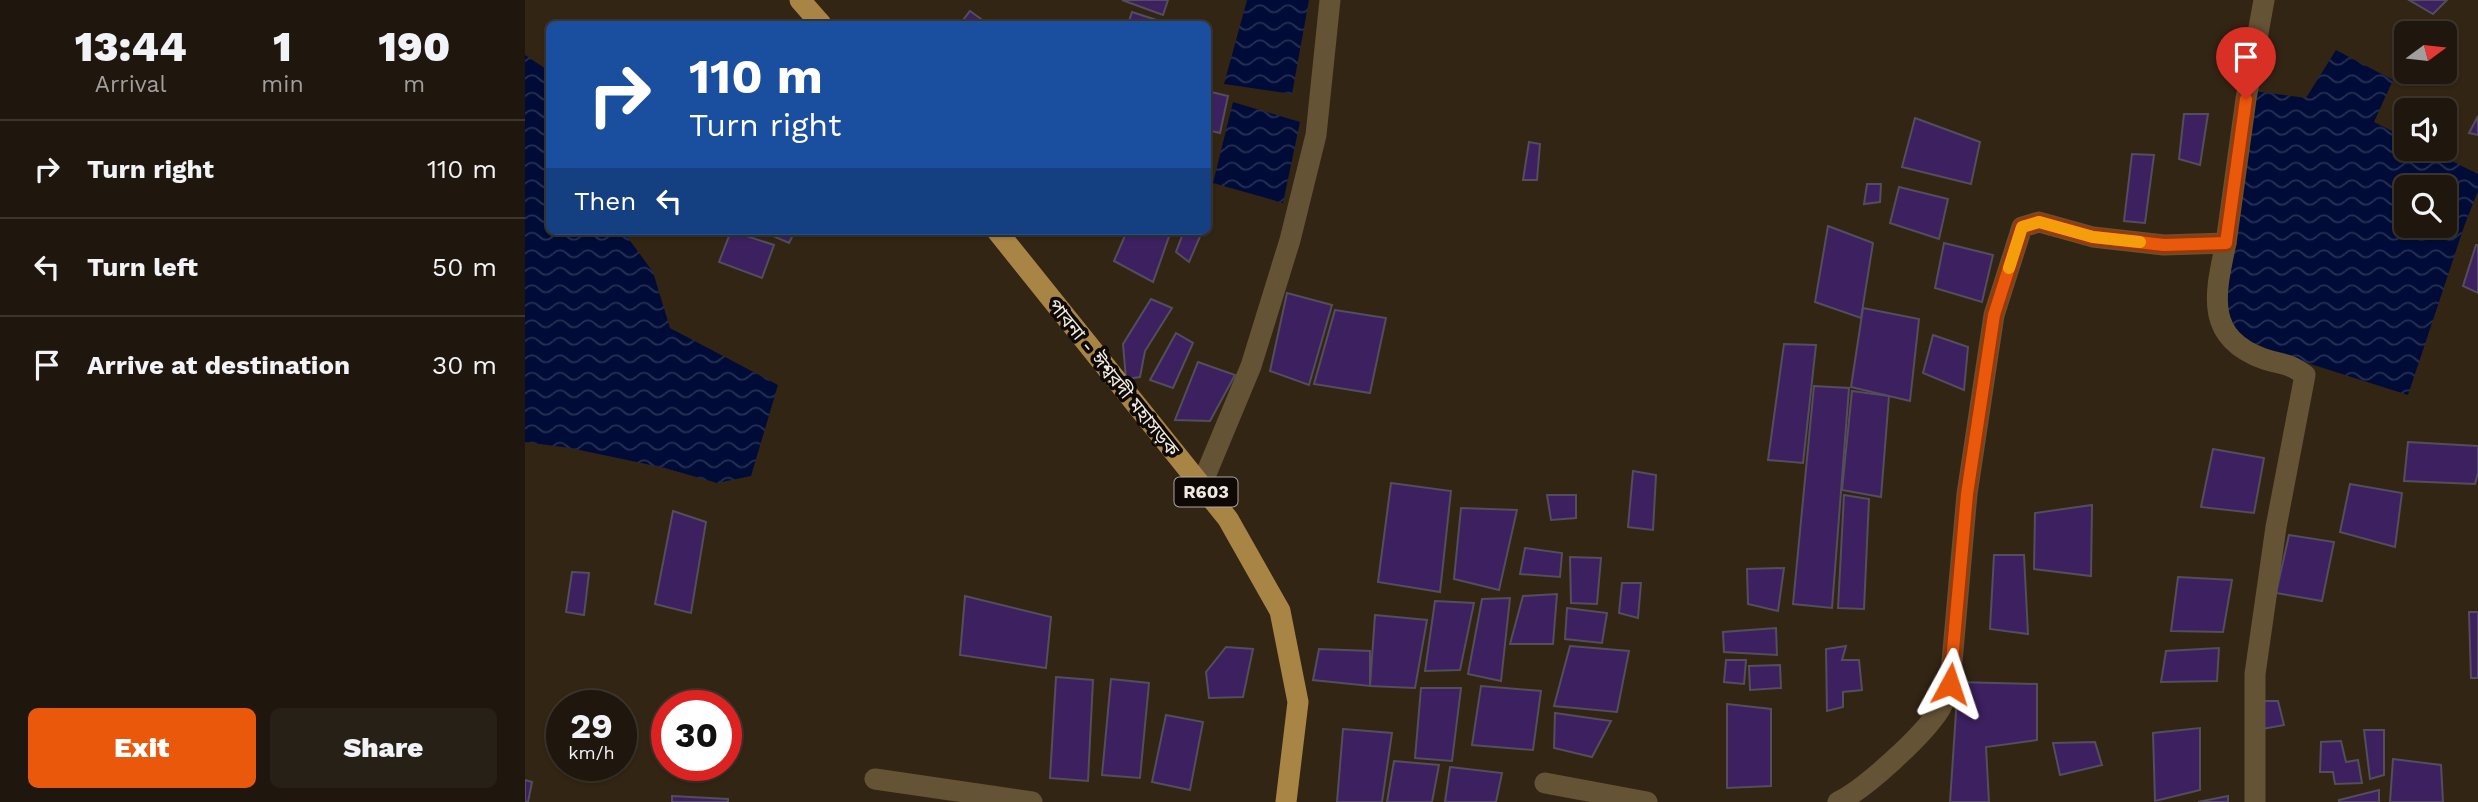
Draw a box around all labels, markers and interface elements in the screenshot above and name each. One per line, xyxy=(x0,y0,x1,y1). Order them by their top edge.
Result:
north arrow xyxy=(2394,21,2457,84)
map controls xyxy=(2394,21,2457,238)
text: 13:44 xyxy=(75,22,187,71)
text: 1 xyxy=(273,22,292,71)
text: 190 xyxy=(378,22,450,71)
pin xyxy=(2216,27,2276,99)
icon: arrive xyxy=(2227,38,2265,76)
text: 110 m xyxy=(689,47,823,105)
icon: right xyxy=(574,49,665,140)
text: Arrival xyxy=(95,71,167,98)
text: min xyxy=(261,71,304,98)
text: m xyxy=(403,71,425,98)
button: sound xyxy=(2394,98,2457,161)
text: Turn right xyxy=(689,106,841,144)
icon: right xyxy=(28,150,66,188)
text: Turn right xyxy=(87,154,214,184)
text: 110 m xyxy=(427,154,497,184)
button: search xyxy=(2394,175,2457,238)
icon: left xyxy=(650,182,688,220)
text: Then xyxy=(574,186,636,216)
icon: left xyxy=(28,248,66,286)
text: Turn left xyxy=(87,252,198,282)
text: 50 m xyxy=(432,252,497,282)
street label: পাবনা - ঈশ্বরদী মহাসড়ক xyxy=(1043,294,1185,461)
icon: arrive xyxy=(28,346,66,384)
text: Arrive at destination xyxy=(87,350,350,380)
text: 30 m xyxy=(432,350,497,380)
road number: R603 xyxy=(1175,478,1237,506)
position arrow xyxy=(1913,647,1987,721)
speed limit sign: 30 xyxy=(651,690,742,781)
text: 29 xyxy=(570,705,613,747)
button: Exit xyxy=(28,708,256,788)
button: Share xyxy=(270,708,497,788)
text: km/h xyxy=(568,742,615,763)

